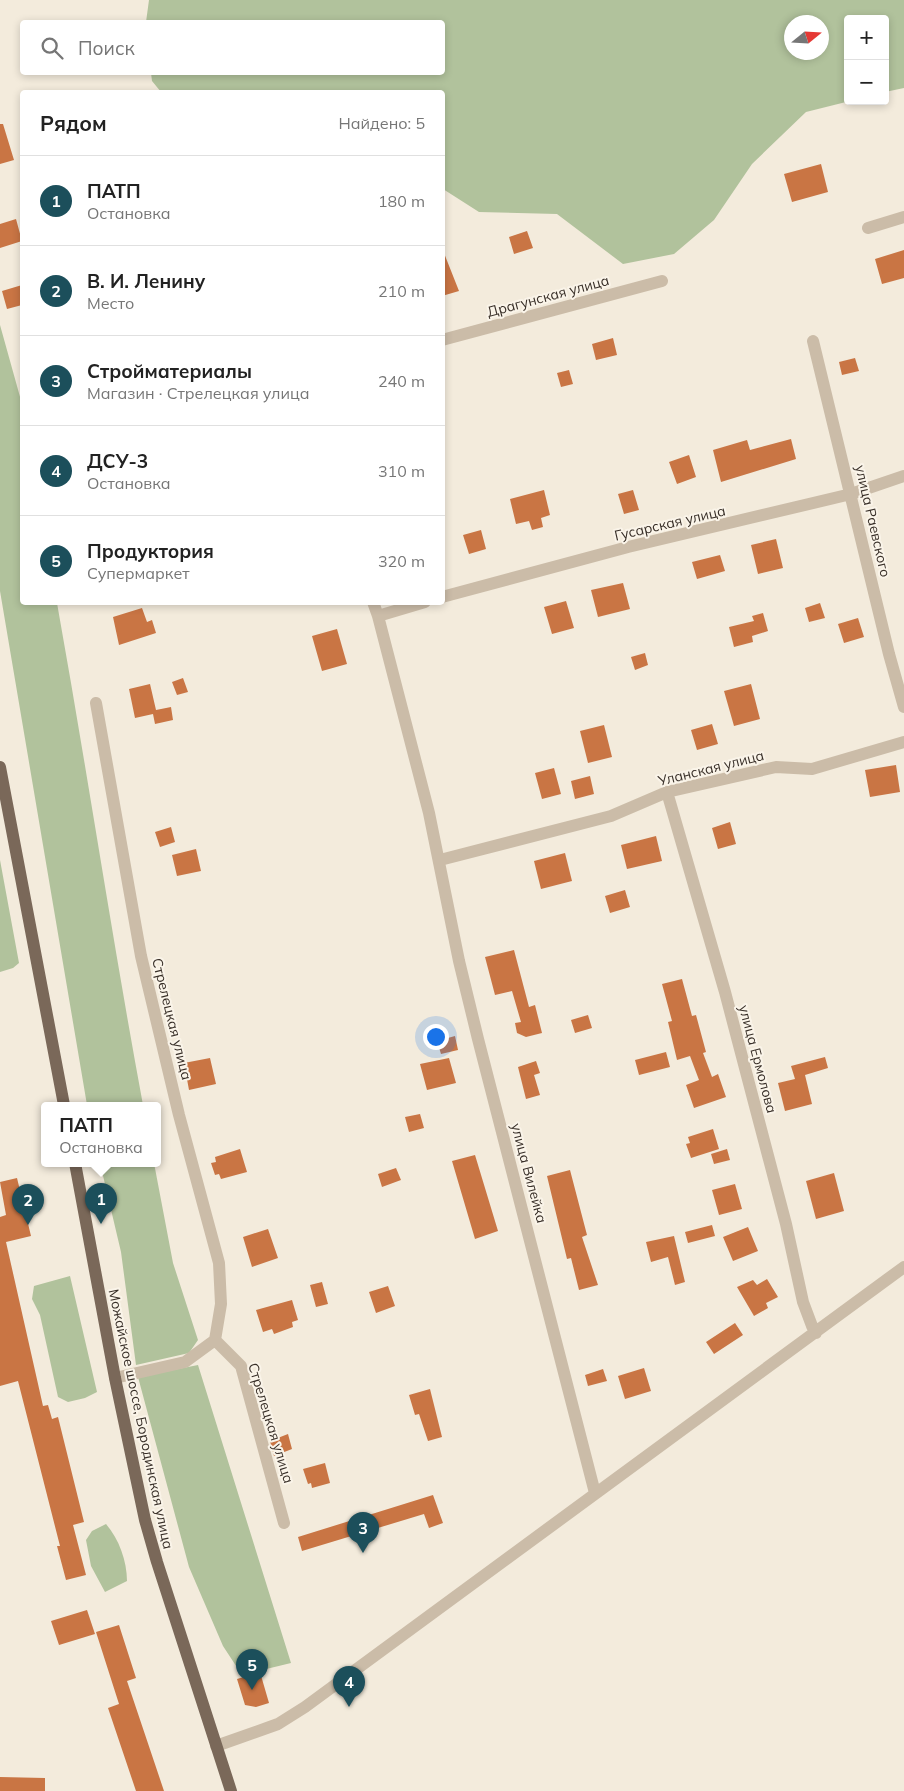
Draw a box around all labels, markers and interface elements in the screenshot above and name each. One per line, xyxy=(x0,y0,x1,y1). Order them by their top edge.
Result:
north arrow xyxy=(784,15,829,60)
map controls xyxy=(844,15,889,105)
button: + xyxy=(844,15,889,60)
search box xyxy=(20,20,445,75)
icon: search xyxy=(38,34,66,62)
text: Поиск xyxy=(78,36,135,60)
button: − xyxy=(844,60,889,105)
text: Рядом xyxy=(40,110,107,136)
text: Найдено: 5 xyxy=(339,113,425,133)
text: ПАТП xyxy=(87,179,141,203)
text: 1 xyxy=(51,191,61,211)
text: 180 m xyxy=(378,191,425,211)
text: Остановка xyxy=(87,203,171,223)
text: В. И. Ленину xyxy=(87,269,205,293)
street label: Драгунская улица xyxy=(485,271,611,321)
text: 2 xyxy=(51,281,61,301)
text: 210 m xyxy=(378,281,425,301)
text: Место xyxy=(87,293,134,313)
text: Стройматериалы xyxy=(87,359,252,383)
text: 3 xyxy=(51,371,61,391)
text: 240 m xyxy=(378,371,425,391)
text: Магазин · Стрелецкая улица xyxy=(87,383,309,403)
text: ДСУ-3 xyxy=(87,449,148,473)
text: 4 xyxy=(51,461,61,481)
text: 310 m xyxy=(378,461,425,481)
street label: улица Раевского xyxy=(851,463,895,579)
text: Остановка xyxy=(87,473,171,493)
street label: Гусарская улица xyxy=(613,501,727,545)
text: Продуктория xyxy=(87,539,214,563)
text: 5 xyxy=(51,551,61,571)
text: 320 m xyxy=(378,551,425,571)
text: Супермаркет xyxy=(87,563,190,583)
street label: Уланская улица xyxy=(655,746,766,790)
street label: Стрелецкая улица xyxy=(148,956,196,1082)
street label: улица Ермолова xyxy=(735,1003,781,1115)
your location xyxy=(423,1024,449,1050)
popup xyxy=(41,1102,161,1167)
text: ПАТП xyxy=(59,1113,113,1137)
street label: улица Вилейка xyxy=(507,1121,551,1225)
text: Остановка xyxy=(59,1137,143,1157)
pin: 1 xyxy=(85,1183,117,1224)
pin: 2 xyxy=(12,1184,44,1225)
street label: Можайское шоссе, Бородинская улица xyxy=(105,1287,177,1551)
street label: Стрелецкая улица xyxy=(244,1361,298,1485)
pin: 3 xyxy=(347,1512,379,1553)
pin: 5 xyxy=(236,1649,268,1690)
pin: 4 xyxy=(333,1666,365,1707)

